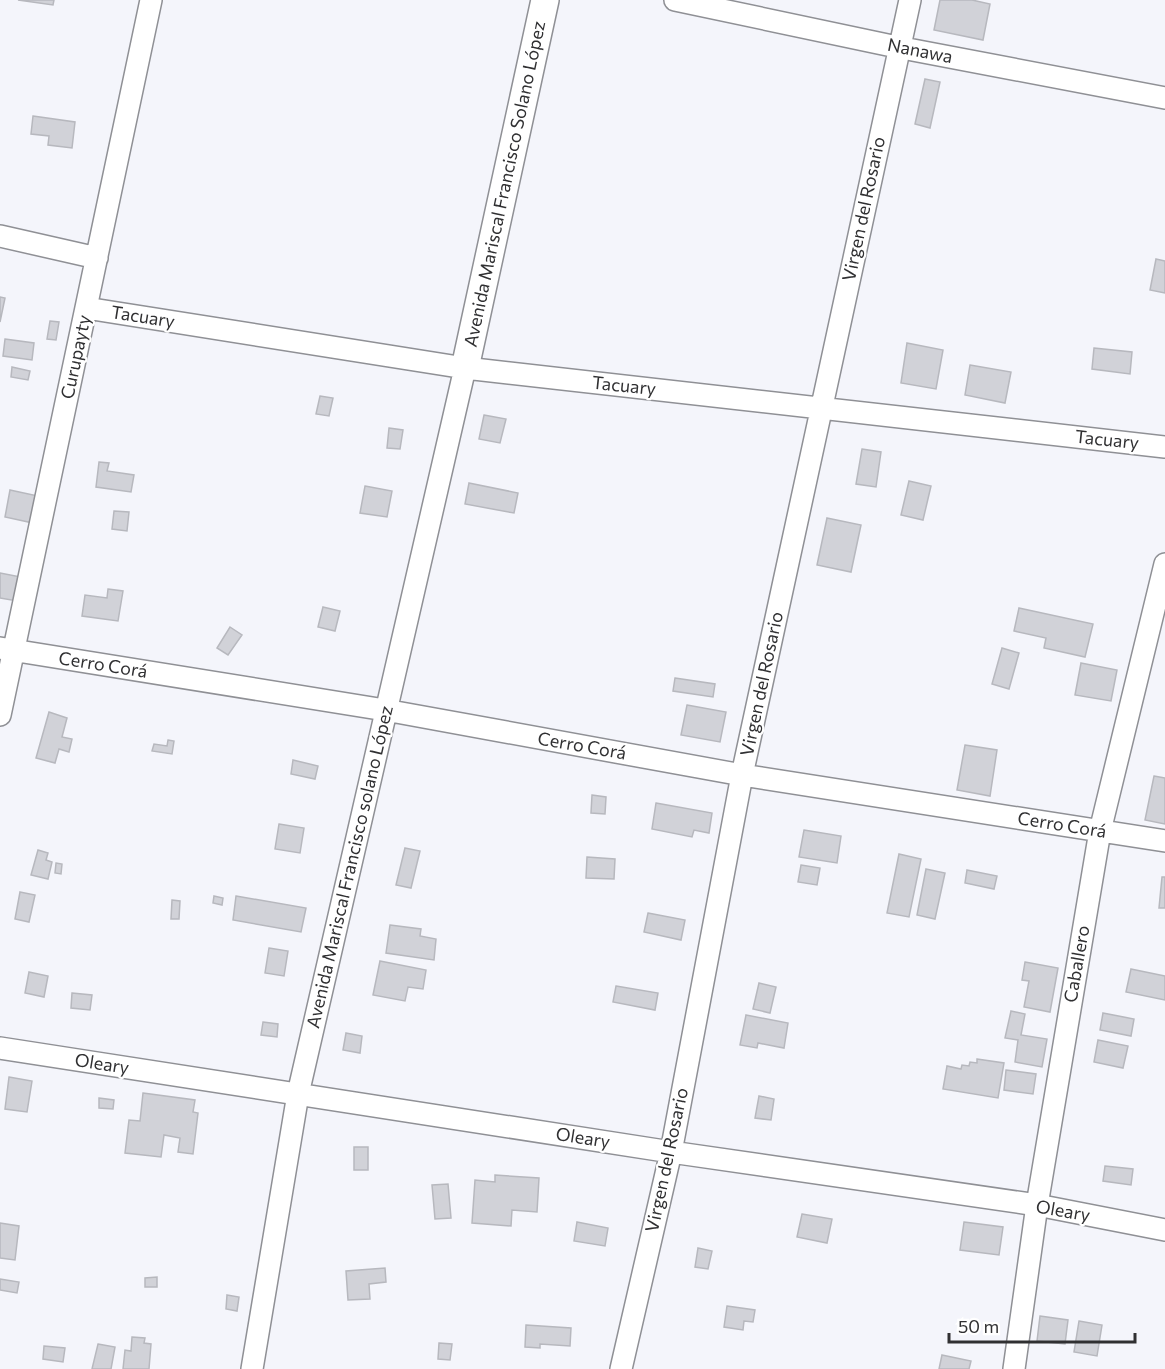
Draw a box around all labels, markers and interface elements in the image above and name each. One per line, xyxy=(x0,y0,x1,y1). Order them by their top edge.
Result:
street label: Avenida Mariscal Francisco Solano López xyxy=(459,19,549,349)
street label: Nanawa xyxy=(886,33,955,67)
street label: Virgen del Rosario xyxy=(837,135,889,283)
street label: Tacuary xyxy=(110,300,177,332)
street label: Curupayty xyxy=(55,313,95,401)
street label: Tacuary xyxy=(591,371,657,399)
street label: Tacuary xyxy=(1074,425,1140,453)
street label: Virgen del Rosario xyxy=(735,610,787,758)
street label: Cerro Corá xyxy=(57,646,149,682)
street label: Avenida Mariscal Francisco solano López xyxy=(301,703,397,1030)
street label: Cerro Corá xyxy=(536,726,628,764)
street label: Cerro Corá xyxy=(1016,806,1108,842)
street label: Caballero xyxy=(1058,923,1094,1004)
street label: Oleary xyxy=(73,1048,131,1078)
street label: Virgen del Rosario xyxy=(640,1086,692,1234)
street label: Oleary xyxy=(554,1122,612,1152)
street label: Oleary xyxy=(1034,1194,1092,1226)
scale bar xyxy=(949,1306,1135,1344)
text: 50 m xyxy=(958,1315,999,1337)

